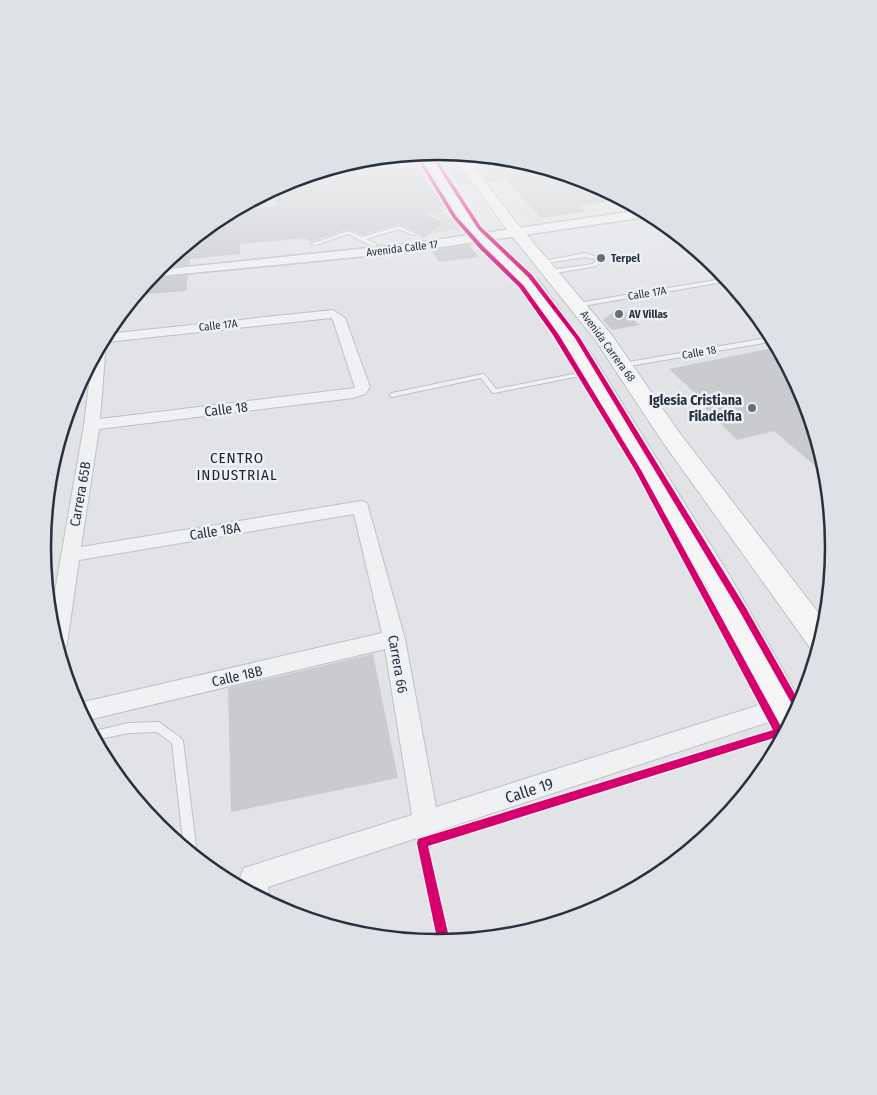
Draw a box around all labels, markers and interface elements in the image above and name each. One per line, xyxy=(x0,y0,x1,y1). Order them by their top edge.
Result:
street label: Avenida Calle 17 xyxy=(366,238,439,259)
marker: Terpel xyxy=(595,252,607,264)
place label: Terpel xyxy=(611,252,641,265)
street label: Calle 17A xyxy=(627,284,667,303)
street label: Avenida Carrera 68 xyxy=(577,308,638,385)
marker: AV Villas xyxy=(613,308,625,320)
place label: AV Villas xyxy=(628,308,668,321)
street label: Calle 17A xyxy=(198,317,238,334)
street label: Calle 18 xyxy=(681,343,718,362)
place label: Iglesia Cristiana Filadelfia xyxy=(649,392,742,425)
street label: Calle 18 xyxy=(203,398,249,421)
marker: Iglesia Cristiana Filadelfia xyxy=(746,402,758,414)
district label: CENTRO INDUSTRIAL xyxy=(196,449,278,484)
street label: Carrera 65B xyxy=(66,460,95,528)
street label: Calle 18A xyxy=(189,519,242,544)
street label: Carrera 66 xyxy=(384,634,411,694)
street label: Calle 18B xyxy=(210,662,264,691)
street label: Calle 19 xyxy=(503,774,556,807)

